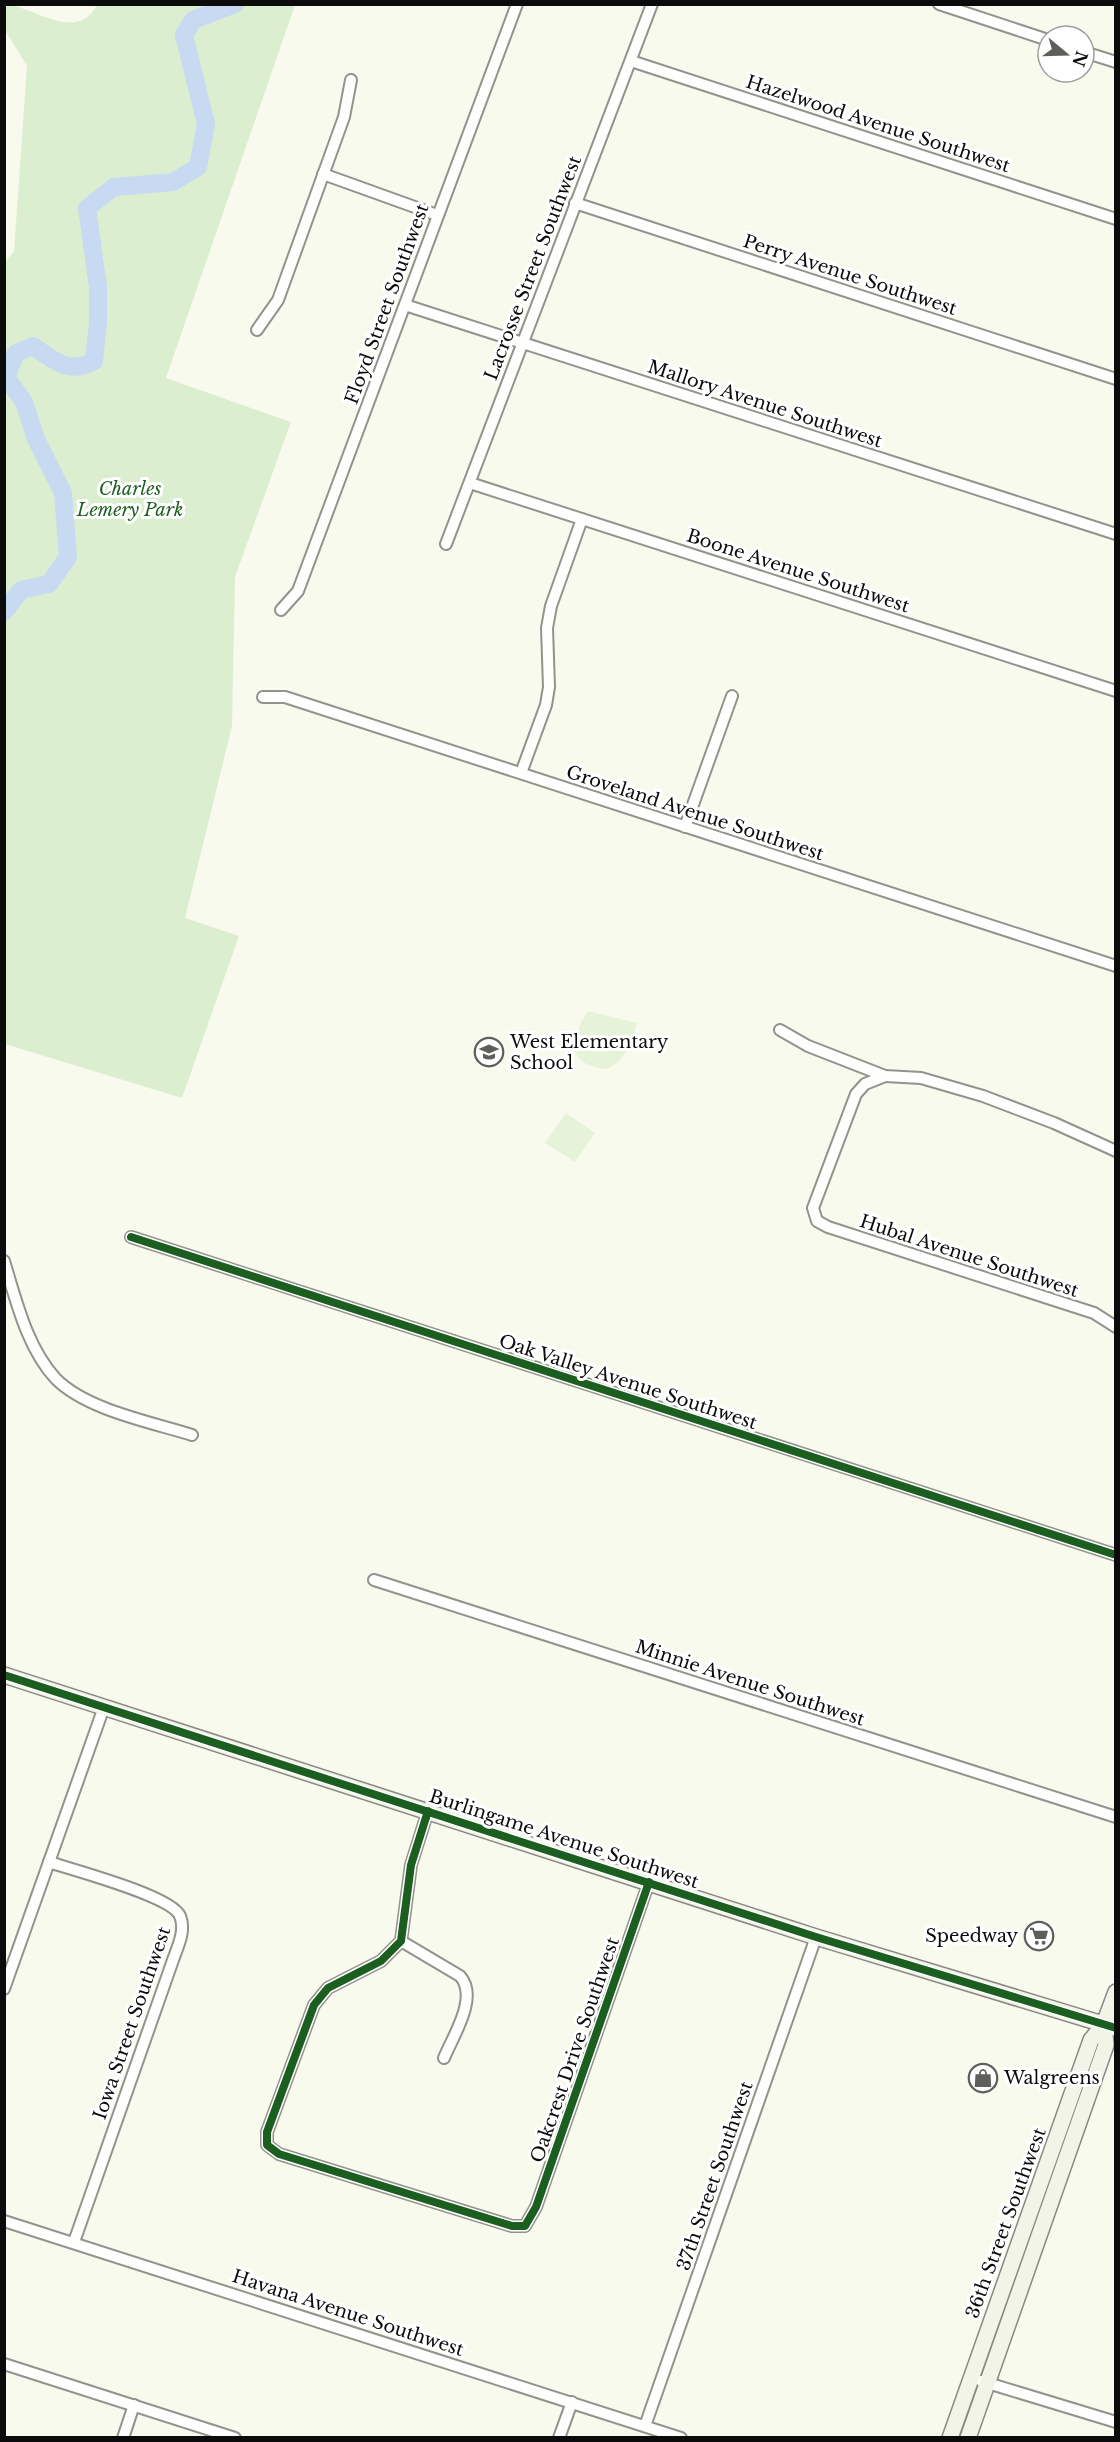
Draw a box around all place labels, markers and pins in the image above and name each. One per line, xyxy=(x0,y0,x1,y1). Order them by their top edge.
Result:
place label: West Elementary School xyxy=(509,1031,669,1074)
school or university icon: West Elementary School xyxy=(473,1036,505,1068)
supermarket icon: Speedway xyxy=(1023,1920,1055,1952)
place label: Speedway xyxy=(925,1925,1018,1947)
shop icon: Walgreens xyxy=(967,2062,999,2094)
place label: Walgreens xyxy=(1003,2067,1100,2089)

